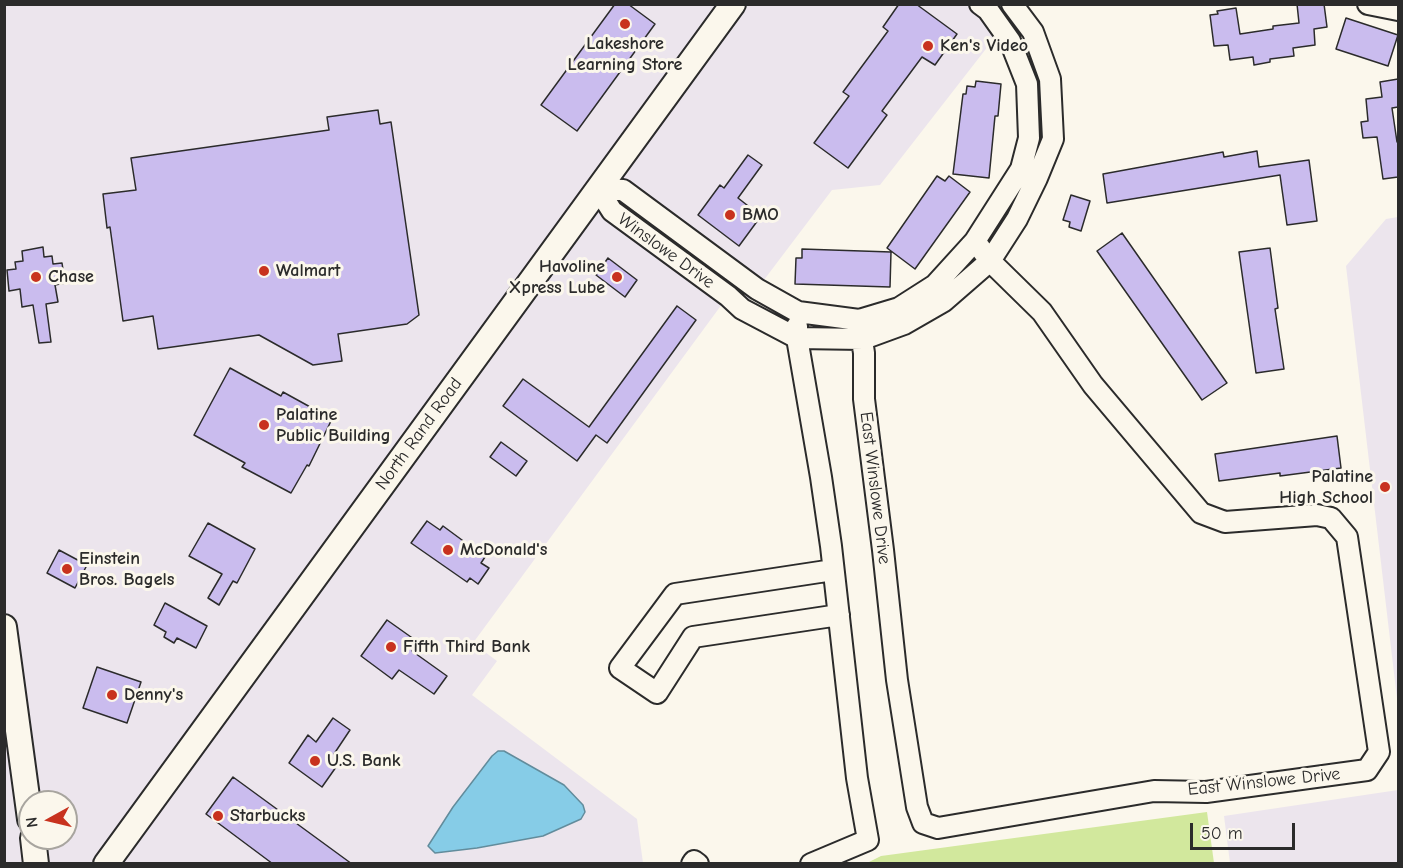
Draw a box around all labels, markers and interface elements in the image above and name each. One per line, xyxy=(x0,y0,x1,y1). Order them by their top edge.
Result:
marker: Lakeshore Learning Store xyxy=(618,17,632,31)
place label: Lakeshore Learning Store xyxy=(568,33,682,76)
place label: Ken's Video xyxy=(940,35,1028,57)
marker: Ken's Video xyxy=(921,39,935,53)
place label: BMO xyxy=(742,204,779,226)
marker: BMO xyxy=(723,208,737,222)
street label: Winslowe Drive xyxy=(613,209,719,293)
place label: Havoline Xpress Lube xyxy=(509,256,605,298)
place label: Walmart xyxy=(276,260,340,282)
marker: Walmart xyxy=(257,264,271,278)
place label: Chase xyxy=(48,266,94,288)
marker: Chase xyxy=(29,270,43,284)
marker: Havoline Xpress Lube xyxy=(610,270,624,284)
street label: North Rand Road xyxy=(371,374,467,494)
place label: Palatine Public Building xyxy=(276,404,391,446)
street label: East Winslowe Drive xyxy=(855,411,895,565)
marker: Palatine Public Building xyxy=(257,418,271,432)
place label: Palatine High School xyxy=(1279,466,1373,508)
marker: Palatine High School xyxy=(1378,480,1392,494)
place label: McDonald's xyxy=(460,539,547,561)
marker: McDonald's xyxy=(441,543,455,557)
place label: Einstein Bros. Bagels xyxy=(79,548,174,590)
marker: Einstein Bros. Bagels xyxy=(60,562,74,576)
place label: Fifth Third Bank xyxy=(403,636,530,658)
marker: Fifth Third Bank xyxy=(384,640,398,654)
place label: Denny's xyxy=(124,684,183,706)
marker: Denny's xyxy=(105,688,119,702)
place label: U.S. Bank xyxy=(327,750,400,772)
marker: U.S. Bank xyxy=(308,754,322,768)
street label: East Winslowe Drive xyxy=(1187,763,1341,801)
north arrow xyxy=(18,790,78,850)
place label: Starbucks xyxy=(230,805,305,827)
marker: Starbucks xyxy=(211,809,225,823)
scale bar xyxy=(1193,811,1298,849)
text: N xyxy=(23,816,42,829)
text: 50 m xyxy=(1201,823,1243,844)

